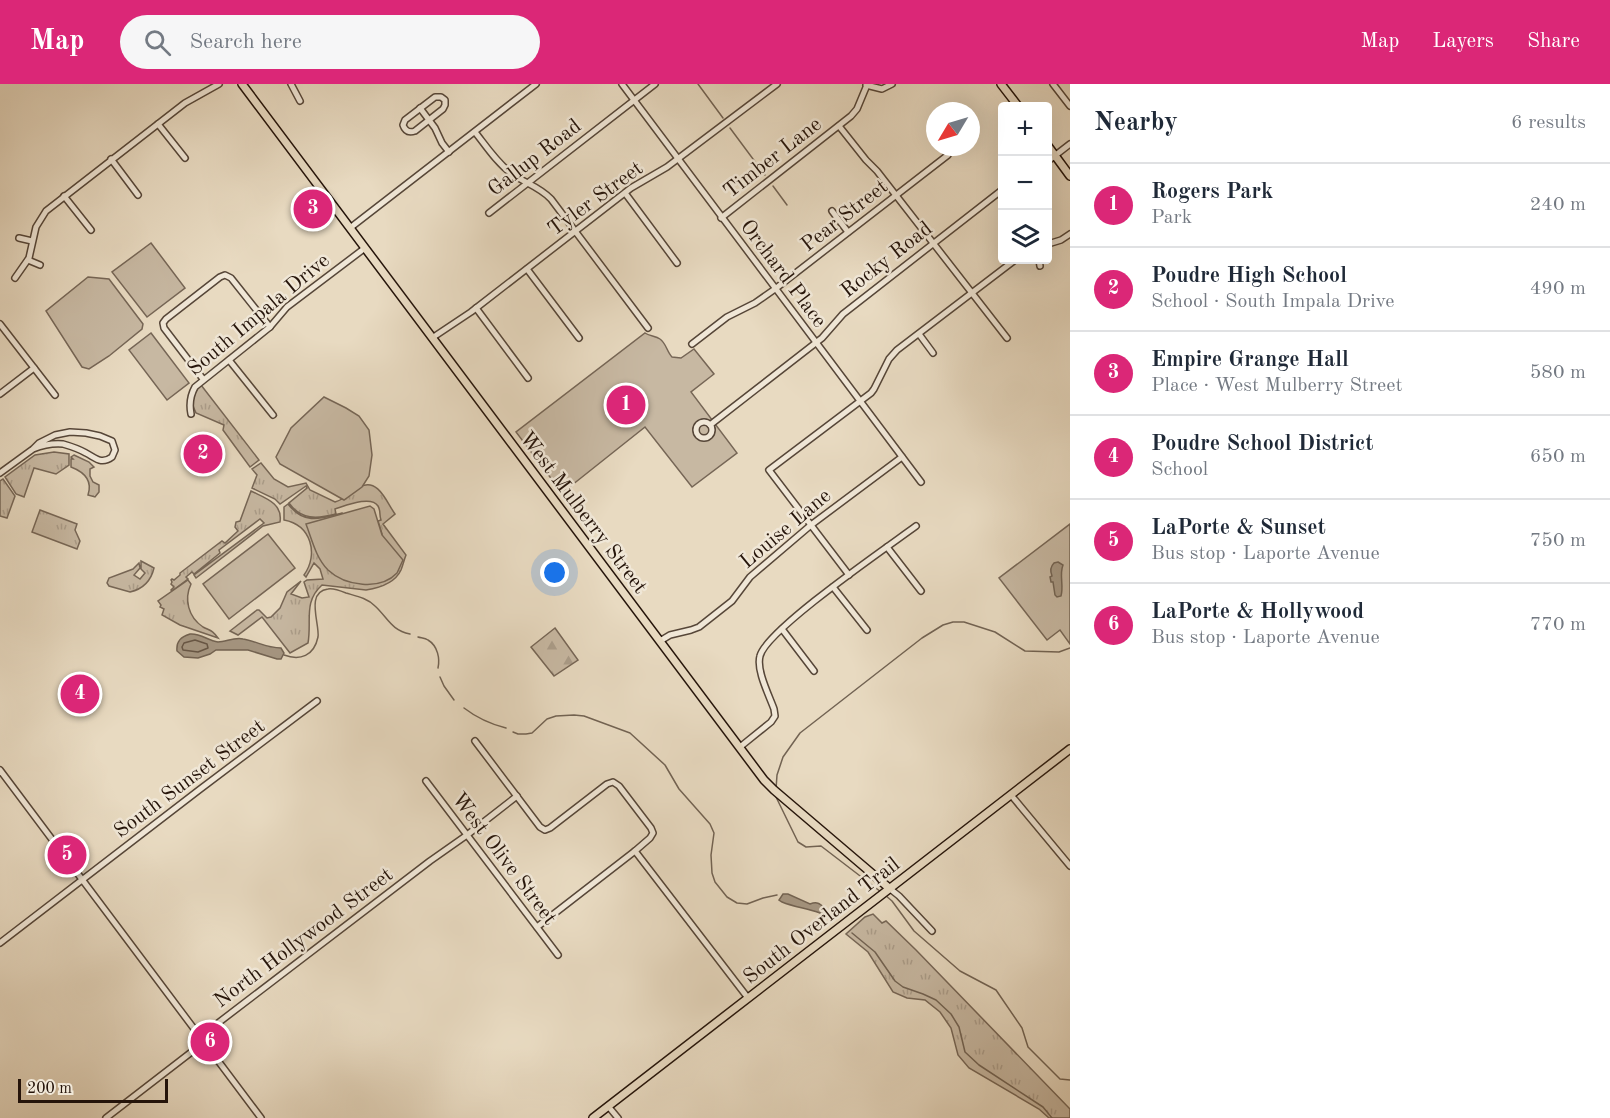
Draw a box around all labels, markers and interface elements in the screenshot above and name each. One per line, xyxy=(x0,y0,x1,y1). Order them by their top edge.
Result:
search box xyxy=(120,15,540,69)
icon: search xyxy=(141,26,174,59)
text: Map xyxy=(30,28,84,56)
text: Search here xyxy=(189,31,302,53)
text: Map xyxy=(1360,31,1399,52)
text: Layers xyxy=(1432,31,1494,52)
text: Share xyxy=(1527,31,1580,52)
north arrow xyxy=(926,102,980,156)
map controls xyxy=(998,102,1052,264)
button: + xyxy=(998,102,1052,156)
text: Nearby xyxy=(1094,110,1178,136)
text: 6 results xyxy=(1511,113,1586,133)
street label: Timber Lane xyxy=(720,114,826,203)
street label: Gallup Road xyxy=(484,116,585,201)
button: − xyxy=(998,156,1052,210)
street label: Tyler Street xyxy=(545,158,647,241)
street label: Pear Street xyxy=(798,176,892,256)
text: Rogers Park xyxy=(1151,181,1273,203)
pin: 3 xyxy=(294,186,332,232)
text: 1 xyxy=(1108,195,1119,215)
text: 240 m xyxy=(1530,195,1586,215)
text: Park xyxy=(1151,208,1192,228)
button: layers xyxy=(998,210,1052,264)
street label: Orchard Place xyxy=(736,216,830,332)
street label: Rocky Road xyxy=(837,218,936,302)
street label: South Impala Drive xyxy=(184,250,334,380)
text: Poudre High School xyxy=(1151,265,1347,287)
text: 2 xyxy=(1108,279,1119,299)
text: 490 m xyxy=(1530,279,1586,299)
text: School · South Impala Drive xyxy=(1151,292,1394,312)
text: Empire Grange Hall xyxy=(1151,349,1349,371)
text: 3 xyxy=(1108,363,1119,383)
text: 580 m xyxy=(1530,363,1586,383)
text: Place · West Mulberry Street xyxy=(1151,376,1402,396)
pin: 1 xyxy=(606,382,646,428)
street label: West Mulberry Street xyxy=(515,428,651,598)
pin: 2 xyxy=(184,432,222,476)
text: Poudre School District xyxy=(1151,433,1373,455)
text: 4 xyxy=(1108,447,1119,467)
text: 650 m xyxy=(1530,447,1586,467)
text: School xyxy=(1151,460,1208,480)
street label: Louise Lane xyxy=(737,485,835,573)
text: LaPorte & Sunset xyxy=(1151,517,1326,539)
text: 5 xyxy=(1108,531,1119,551)
text: 750 m xyxy=(1530,531,1586,551)
text: Bus stop · Laporte Avenue xyxy=(1151,544,1380,564)
your location xyxy=(540,558,569,587)
text: LaPorte & Hollywood xyxy=(1151,601,1364,623)
text: 6 xyxy=(1108,615,1119,635)
text: 770 m xyxy=(1530,615,1586,635)
text: Bus stop · Laporte Avenue xyxy=(1151,628,1380,648)
pin: 4 xyxy=(60,672,100,716)
street label: South Sunset Street xyxy=(111,716,269,843)
street label: West Olive Street xyxy=(447,789,560,929)
pin: 5 xyxy=(48,832,86,878)
street label: South Overland Trail xyxy=(740,854,904,989)
street label: North Hollywood Street xyxy=(211,864,397,1012)
pin: 6 xyxy=(190,1020,230,1064)
scale bar xyxy=(18,1076,168,1104)
text: 200 m xyxy=(27,1081,72,1097)

